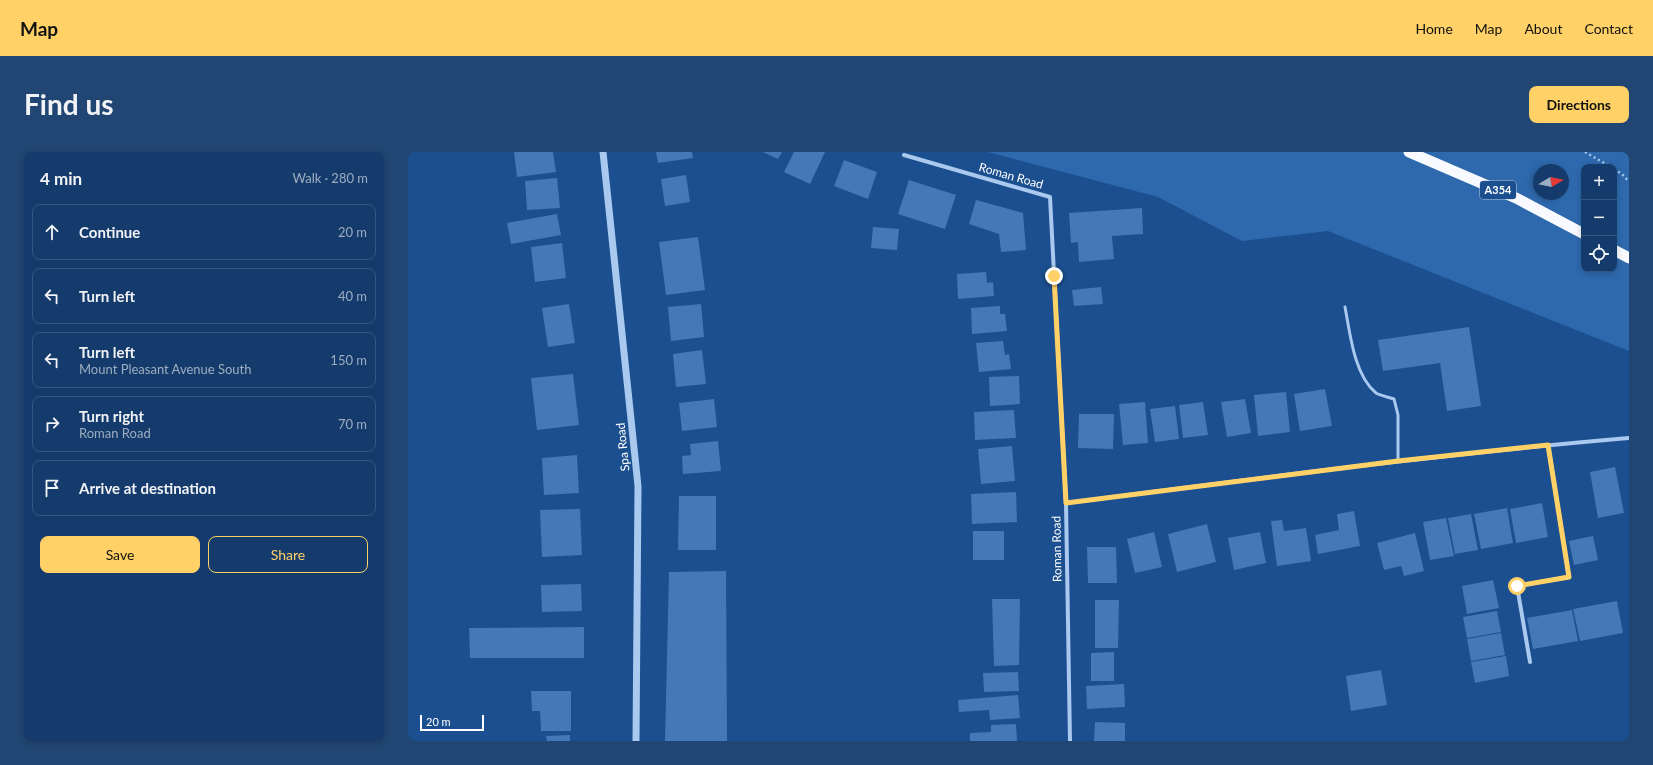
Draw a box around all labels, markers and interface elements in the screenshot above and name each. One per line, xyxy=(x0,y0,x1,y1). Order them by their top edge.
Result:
text: Map xyxy=(20,17,58,40)
text: Home xyxy=(1415,20,1453,37)
text: Map xyxy=(1475,20,1502,37)
text: About xyxy=(1524,20,1562,37)
text: Contact xyxy=(1584,20,1633,37)
button: Directions xyxy=(1529,86,1629,123)
text: Find us xyxy=(24,87,114,121)
street label: Roman Road xyxy=(977,159,1045,192)
north arrow xyxy=(1533,164,1569,200)
map controls xyxy=(1581,164,1617,272)
button: + xyxy=(1581,164,1617,200)
text: 4 min xyxy=(40,168,82,189)
text: Walk · 280 m xyxy=(292,170,368,186)
road number: A354 xyxy=(1480,181,1516,199)
button: − xyxy=(1581,200,1617,236)
icon: ahead xyxy=(41,221,63,243)
text: Continue xyxy=(79,223,140,241)
text: 20 m xyxy=(338,224,367,240)
button: locate xyxy=(1581,236,1617,272)
route end xyxy=(1045,267,1063,285)
icon: left xyxy=(41,285,63,307)
text: Turn left xyxy=(79,287,135,305)
text: 40 m xyxy=(338,288,367,304)
text: Turn left xyxy=(79,343,135,361)
icon: left xyxy=(41,349,63,371)
text: 150 m xyxy=(330,352,367,368)
text: Mount Pleasant Avenue South xyxy=(79,361,252,377)
text: Turn right xyxy=(79,407,144,425)
icon: right xyxy=(41,413,63,435)
text: 70 m xyxy=(338,416,367,432)
street label: Spa Road xyxy=(612,422,633,472)
text: Roman Road xyxy=(79,425,151,441)
icon: arrive xyxy=(41,477,63,499)
text: Arrive at destination xyxy=(79,479,216,497)
street label: Roman Road xyxy=(1048,516,1065,582)
button: Save xyxy=(40,536,200,573)
button: Share xyxy=(208,536,368,573)
route start xyxy=(1508,577,1526,595)
scale bar xyxy=(420,713,484,732)
text: 20 m xyxy=(426,715,451,728)

